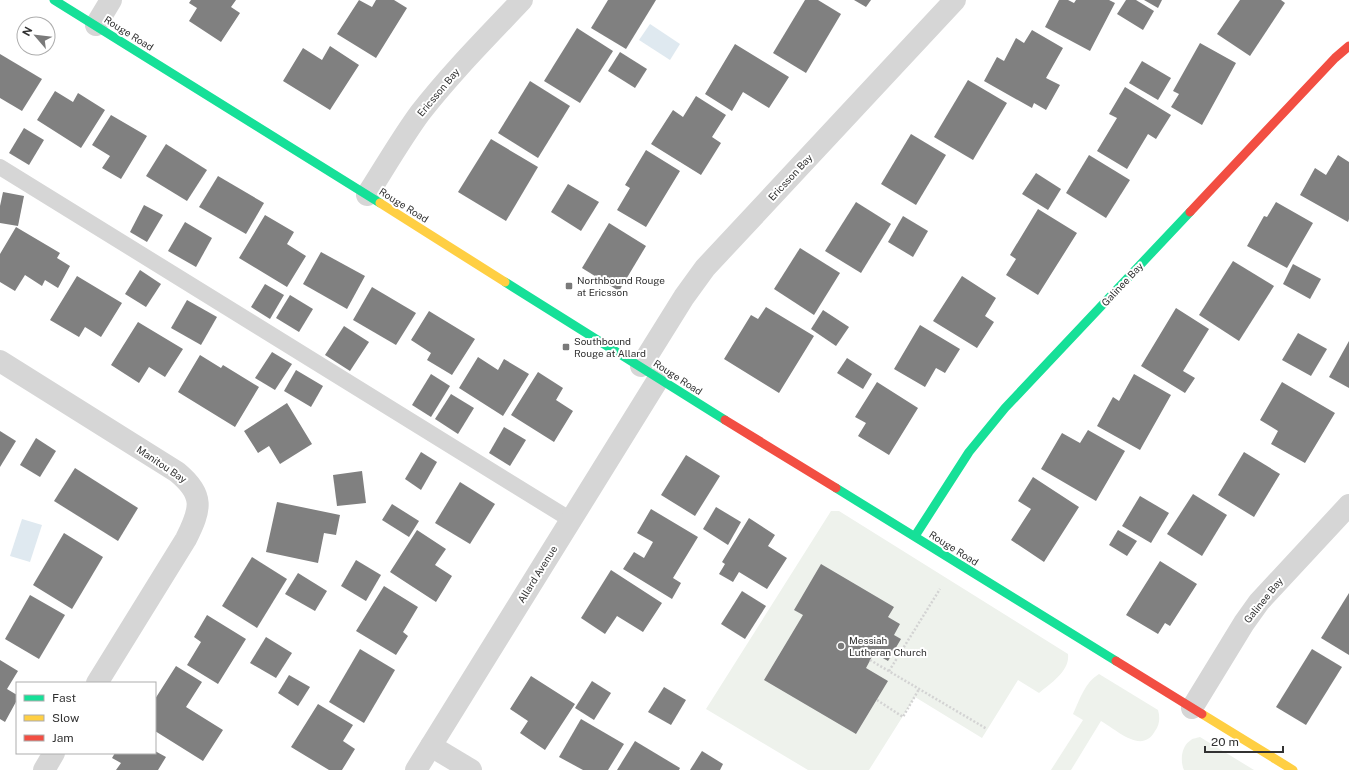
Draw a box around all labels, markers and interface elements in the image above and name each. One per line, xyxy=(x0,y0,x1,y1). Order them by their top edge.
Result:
street label: Rouge Road xyxy=(102,13,156,53)
north arrow xyxy=(16,16,56,56)
text: N xyxy=(20,25,34,38)
street label: Ericsson Bay xyxy=(414,65,462,119)
street label: Ericsson Bay xyxy=(765,151,815,203)
street label: Rouge Road xyxy=(377,185,431,225)
street label: Galinee Bay xyxy=(1099,259,1146,308)
place label: Northbound Rouge at Ericsson xyxy=(577,274,665,298)
marker: Northbound Rouge at Ericsson xyxy=(564,281,574,291)
place label: Southbound Rouge at Allard xyxy=(574,335,646,359)
marker: Southbound Rouge at Allard xyxy=(561,342,571,352)
street label: Rouge Road xyxy=(651,357,705,397)
street label: Manitou Bay xyxy=(135,443,190,485)
street label: Rouge Road xyxy=(927,528,981,568)
street label: Allard Avenue xyxy=(515,543,560,605)
street label: Galinee Bay xyxy=(1241,574,1285,625)
place label: Messiah Lutheran Church xyxy=(849,634,927,658)
marker: Messiah Lutheran Church xyxy=(836,641,846,651)
legend xyxy=(16,682,156,754)
text: Fast xyxy=(52,691,77,705)
text: Slow xyxy=(52,711,80,725)
scale bar xyxy=(1205,728,1283,754)
text: Jam xyxy=(52,731,74,745)
text: 20 m xyxy=(1211,735,1239,749)

